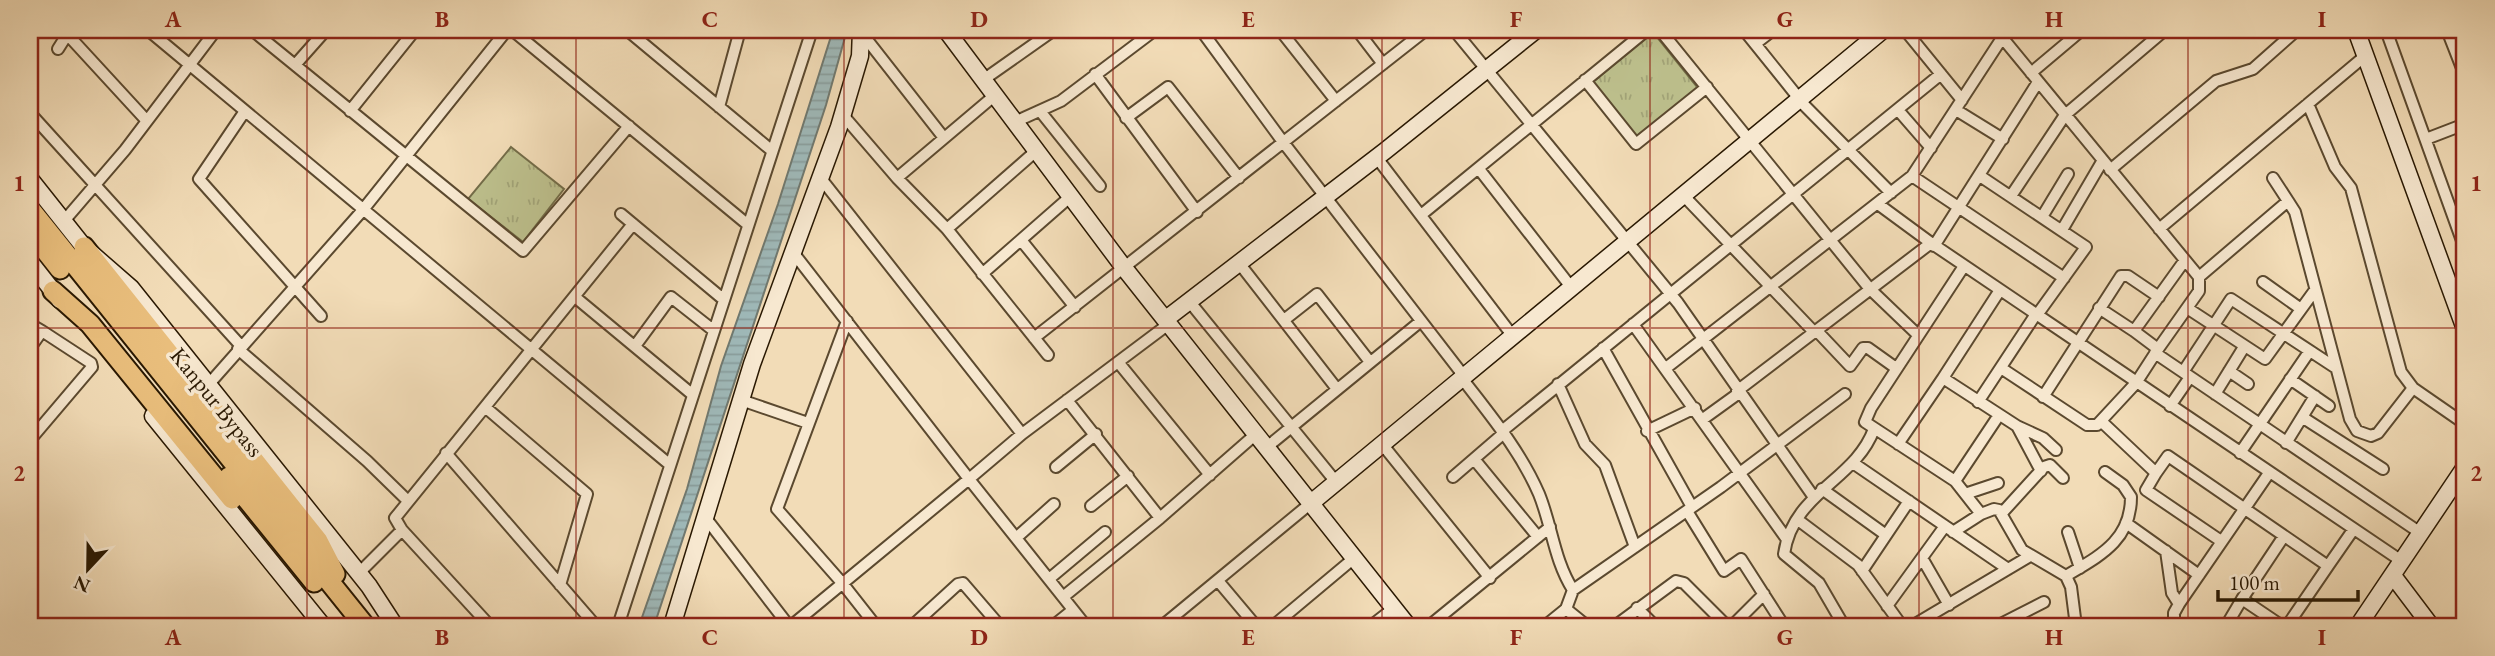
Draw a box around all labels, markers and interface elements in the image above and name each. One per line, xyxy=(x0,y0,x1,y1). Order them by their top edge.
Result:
text: A xyxy=(164,4,182,34)
text: B xyxy=(435,4,449,34)
text: C xyxy=(702,4,718,34)
text: D xyxy=(970,4,988,34)
text: E xyxy=(1241,4,1255,34)
text: F xyxy=(1510,4,1523,34)
text: G xyxy=(1777,4,1793,34)
text: H xyxy=(2045,4,2063,34)
text: I xyxy=(2318,4,2326,34)
text: 1 xyxy=(13,168,25,198)
text: 1 xyxy=(2470,168,2482,198)
street label: Kanpur Bypass xyxy=(164,341,270,463)
text: 2 xyxy=(13,458,25,488)
text: 2 xyxy=(2470,458,2482,488)
north arrow xyxy=(52,534,122,604)
scale bar xyxy=(2218,558,2358,602)
text: 100 m xyxy=(2229,569,2280,596)
text: N xyxy=(69,570,94,599)
text: A xyxy=(164,622,182,652)
text: B xyxy=(435,622,449,652)
text: C xyxy=(702,622,718,652)
text: D xyxy=(970,622,988,652)
text: E xyxy=(1241,622,1255,652)
text: F xyxy=(1510,622,1523,652)
text: G xyxy=(1777,622,1793,652)
text: H xyxy=(2045,622,2063,652)
text: I xyxy=(2318,622,2326,652)

